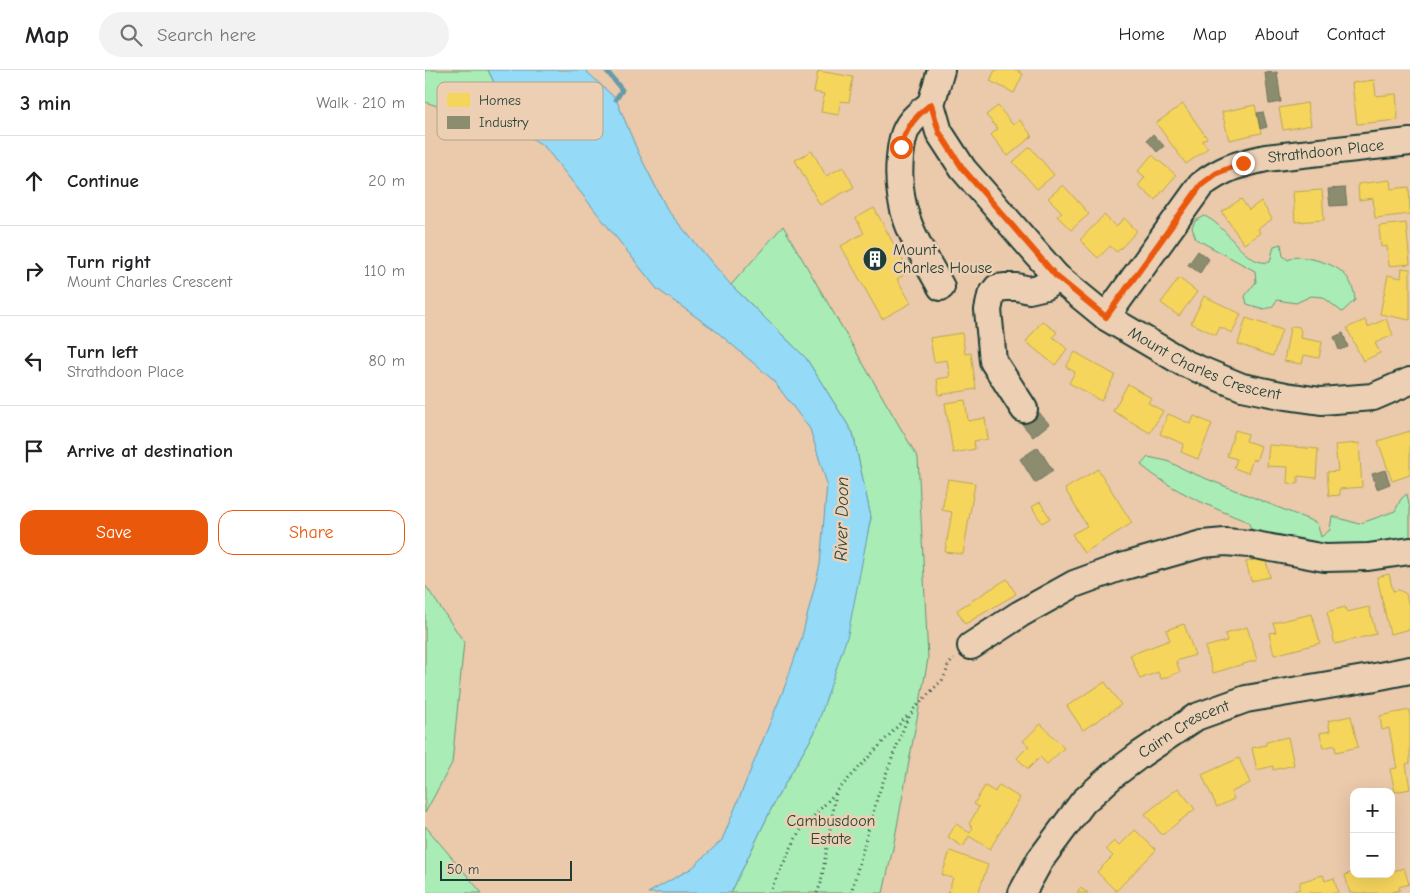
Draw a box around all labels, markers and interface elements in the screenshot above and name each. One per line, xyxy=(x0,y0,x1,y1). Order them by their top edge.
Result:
search box xyxy=(99,12,449,57)
text: Map xyxy=(25,21,69,49)
icon: search xyxy=(117,21,145,49)
text: Search here xyxy=(157,24,256,46)
text: Home xyxy=(1118,24,1165,45)
text: Map xyxy=(1193,24,1227,45)
text: About xyxy=(1255,24,1299,45)
text: Contact xyxy=(1327,24,1385,45)
legend xyxy=(437,82,603,140)
text: 3 min xyxy=(20,91,71,115)
text: Homes xyxy=(479,92,521,109)
text: Walk · 210 m xyxy=(316,94,405,112)
text: Industry xyxy=(479,114,529,131)
route start xyxy=(890,136,913,159)
street label: Strathdoon Place xyxy=(1267,136,1385,167)
route end xyxy=(1232,152,1255,175)
icon: ahead xyxy=(20,167,48,195)
text: Continue xyxy=(67,170,139,192)
text: 20 m xyxy=(368,172,405,190)
place label: Mount Charles House xyxy=(893,241,992,277)
building icon: Mount Charles House xyxy=(862,246,888,272)
text: Turn right xyxy=(67,251,151,273)
icon: right xyxy=(20,257,48,285)
text: 110 m xyxy=(364,262,405,280)
text: Mount Charles Crescent xyxy=(67,273,232,291)
street label: Mount Charles Crescent xyxy=(1125,323,1283,404)
text: Turn left xyxy=(67,341,138,363)
icon: left xyxy=(20,347,48,375)
text: 80 m xyxy=(368,352,405,370)
text: Strathdoon Place xyxy=(67,363,184,381)
icon: arrive xyxy=(20,437,48,465)
text: Arrive at destination xyxy=(67,440,233,462)
water label: River Doon xyxy=(831,476,853,562)
button: Save xyxy=(20,510,208,555)
button: Share xyxy=(218,510,405,555)
street label: Cairn Crescent xyxy=(1135,697,1232,762)
map controls xyxy=(1350,788,1395,878)
button: + xyxy=(1350,788,1395,833)
park label: Cambusdoon Estate xyxy=(787,812,875,848)
button: − xyxy=(1350,833,1395,878)
scale bar xyxy=(440,858,573,881)
text: 50 m xyxy=(447,861,479,878)

